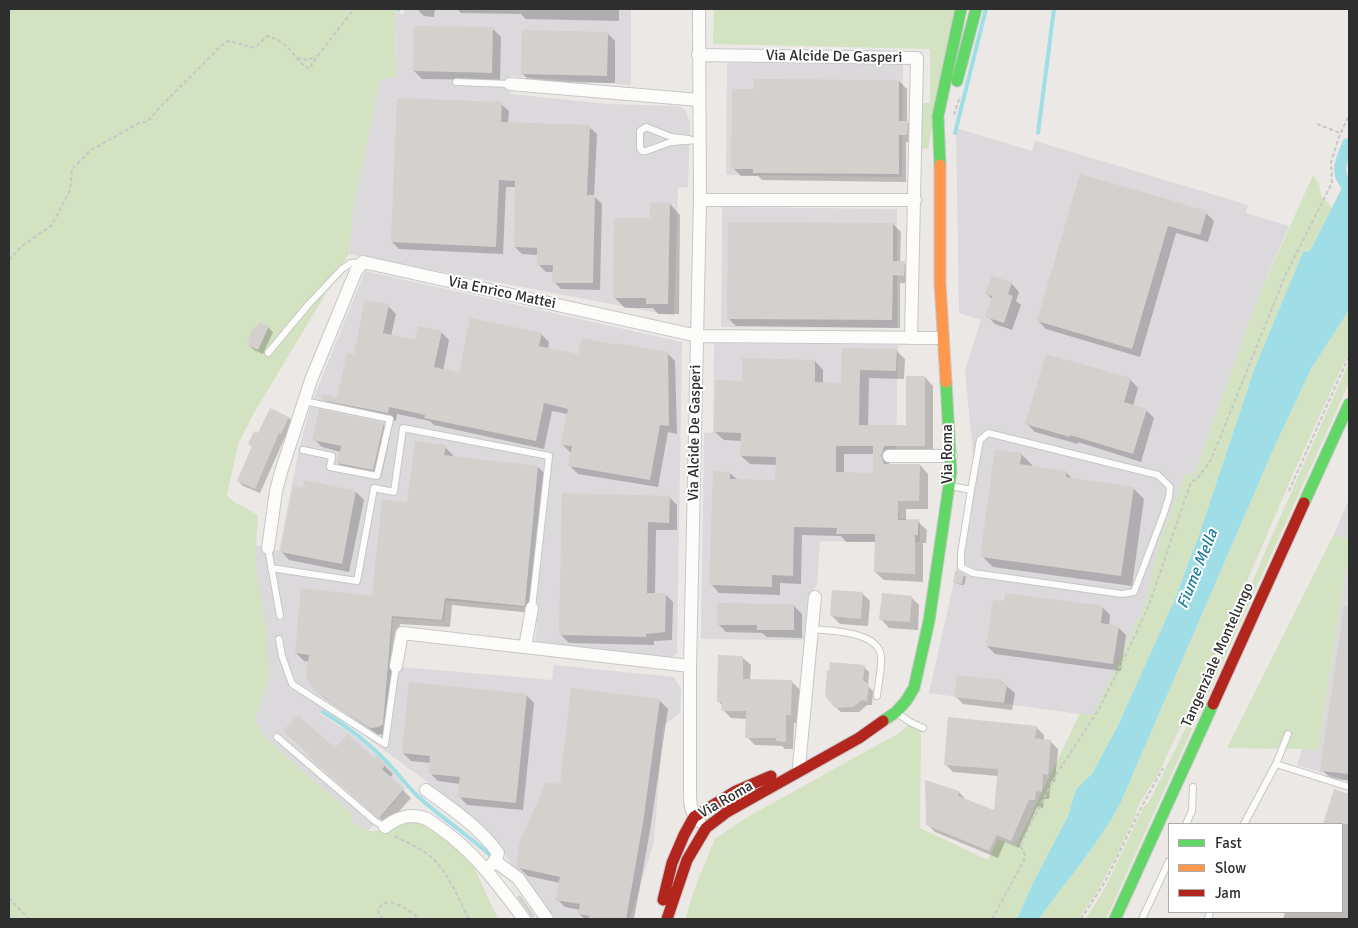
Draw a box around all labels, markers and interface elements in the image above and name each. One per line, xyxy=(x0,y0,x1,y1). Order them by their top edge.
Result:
street label: Via Alcide De Gasperi xyxy=(766,47,902,67)
street label: Via Enrico Mattei xyxy=(446,273,558,313)
street label: Via Alcide De Gasperi xyxy=(685,365,705,501)
street label: Via Roma xyxy=(939,424,957,484)
water label: Fiume Mella xyxy=(1173,526,1223,612)
street label: Tangenziale Montelungo xyxy=(1178,580,1258,730)
street label: Via Roma xyxy=(696,777,756,823)
legend xyxy=(1168,823,1343,913)
text: Fast xyxy=(1215,834,1242,852)
text: Slow xyxy=(1215,859,1246,877)
text: Jam xyxy=(1215,884,1241,902)

